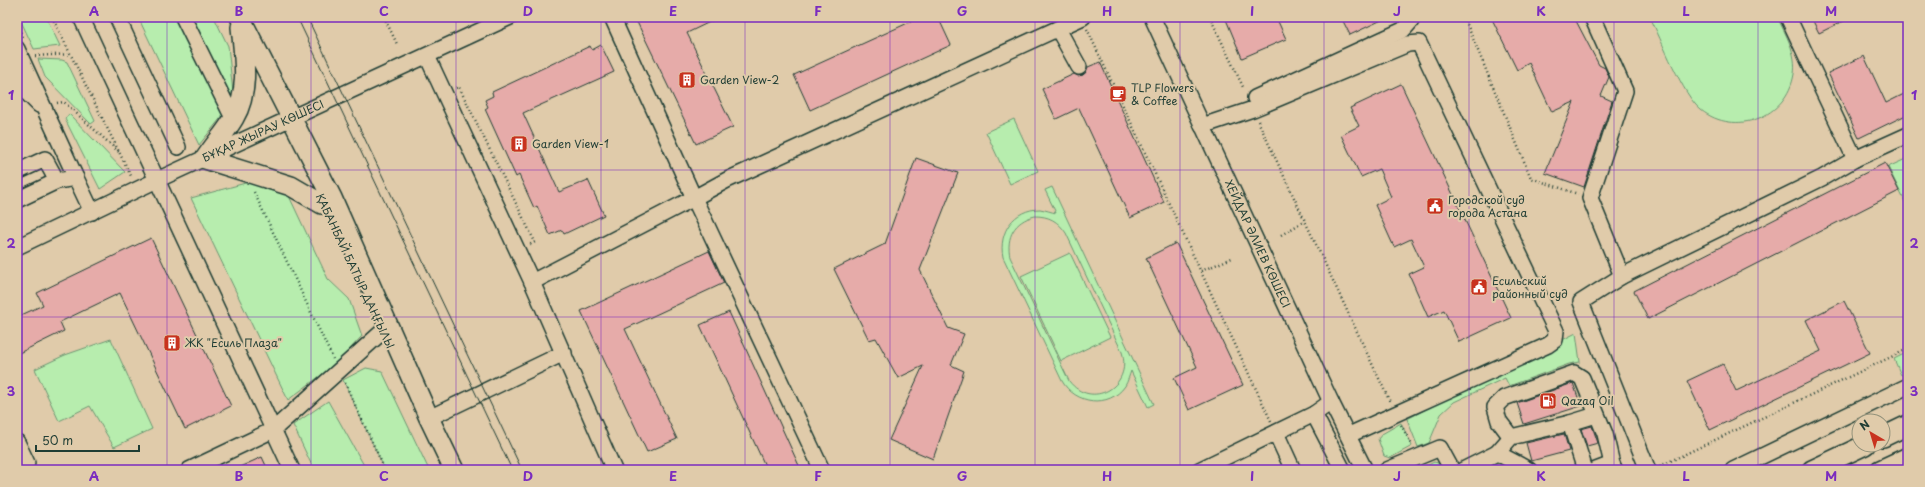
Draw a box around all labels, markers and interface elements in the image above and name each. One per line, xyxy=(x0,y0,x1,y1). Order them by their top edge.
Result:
text: A xyxy=(89,1,99,20)
text: B xyxy=(235,1,244,20)
text: C xyxy=(379,1,389,20)
text: D xyxy=(523,1,533,20)
text: E xyxy=(669,1,677,20)
text: F xyxy=(814,1,822,20)
text: G xyxy=(957,1,967,20)
text: H xyxy=(1102,1,1112,20)
text: I xyxy=(1250,1,1254,20)
text: J xyxy=(1393,1,1401,20)
text: K xyxy=(1536,1,1546,20)
text: L xyxy=(1682,1,1690,20)
text: M xyxy=(1825,1,1837,20)
building icon: Garden View-2 xyxy=(677,70,697,90)
place label: Garden View-2 xyxy=(700,71,780,88)
place label: TLP Flowers & Coffee xyxy=(1131,79,1194,109)
cafe icon: TLP Flowers & Coffee xyxy=(1108,84,1128,104)
text: 1 xyxy=(8,85,14,104)
text: 1 xyxy=(1911,85,1917,104)
street label: БҰҚАР ЖЫРАУ КӨШЕСІ xyxy=(199,95,326,166)
building icon: Garden View-1 xyxy=(509,134,529,154)
place label: Garden View-1 xyxy=(532,135,609,152)
street label: ХЕЙДАР ӘЛИЕВ КӨШЕСІ xyxy=(1221,177,1295,310)
street label: ҚАБАНБАЙ БАТЫР ДАҢҒЫЛЫ xyxy=(312,190,399,351)
place label: Городской суд города Астана xyxy=(1448,191,1527,221)
public building icon: Городской суд города Астана xyxy=(1425,196,1445,216)
text: 2 xyxy=(6,233,16,252)
text: 2 xyxy=(1909,233,1919,252)
place label: Есильский районный суд xyxy=(1492,272,1568,302)
public building icon: Есильский районный суд xyxy=(1469,277,1489,297)
building icon: ЖК "Есиль Плаза" xyxy=(162,333,182,353)
place label: ЖК "Есиль Плаза" xyxy=(184,334,282,351)
text: 3 xyxy=(7,381,16,400)
text: 3 xyxy=(1910,381,1919,400)
fuel station icon: Qazaq Oil xyxy=(1538,391,1558,411)
place label: Qazaq Oil xyxy=(1561,392,1614,409)
north arrow xyxy=(1851,413,1891,453)
text: N xyxy=(1856,415,1873,434)
scale bar xyxy=(36,427,139,453)
text: 50 m xyxy=(42,431,73,449)
text: A xyxy=(89,466,99,485)
text: B xyxy=(235,466,244,485)
text: C xyxy=(379,466,389,485)
text: D xyxy=(523,466,533,485)
text: E xyxy=(669,466,677,485)
text: F xyxy=(814,466,822,485)
text: G xyxy=(957,466,967,485)
text: H xyxy=(1102,466,1112,485)
text: I xyxy=(1250,466,1254,485)
text: J xyxy=(1393,466,1401,485)
text: K xyxy=(1536,466,1546,485)
text: L xyxy=(1682,466,1690,485)
text: M xyxy=(1825,466,1837,485)

